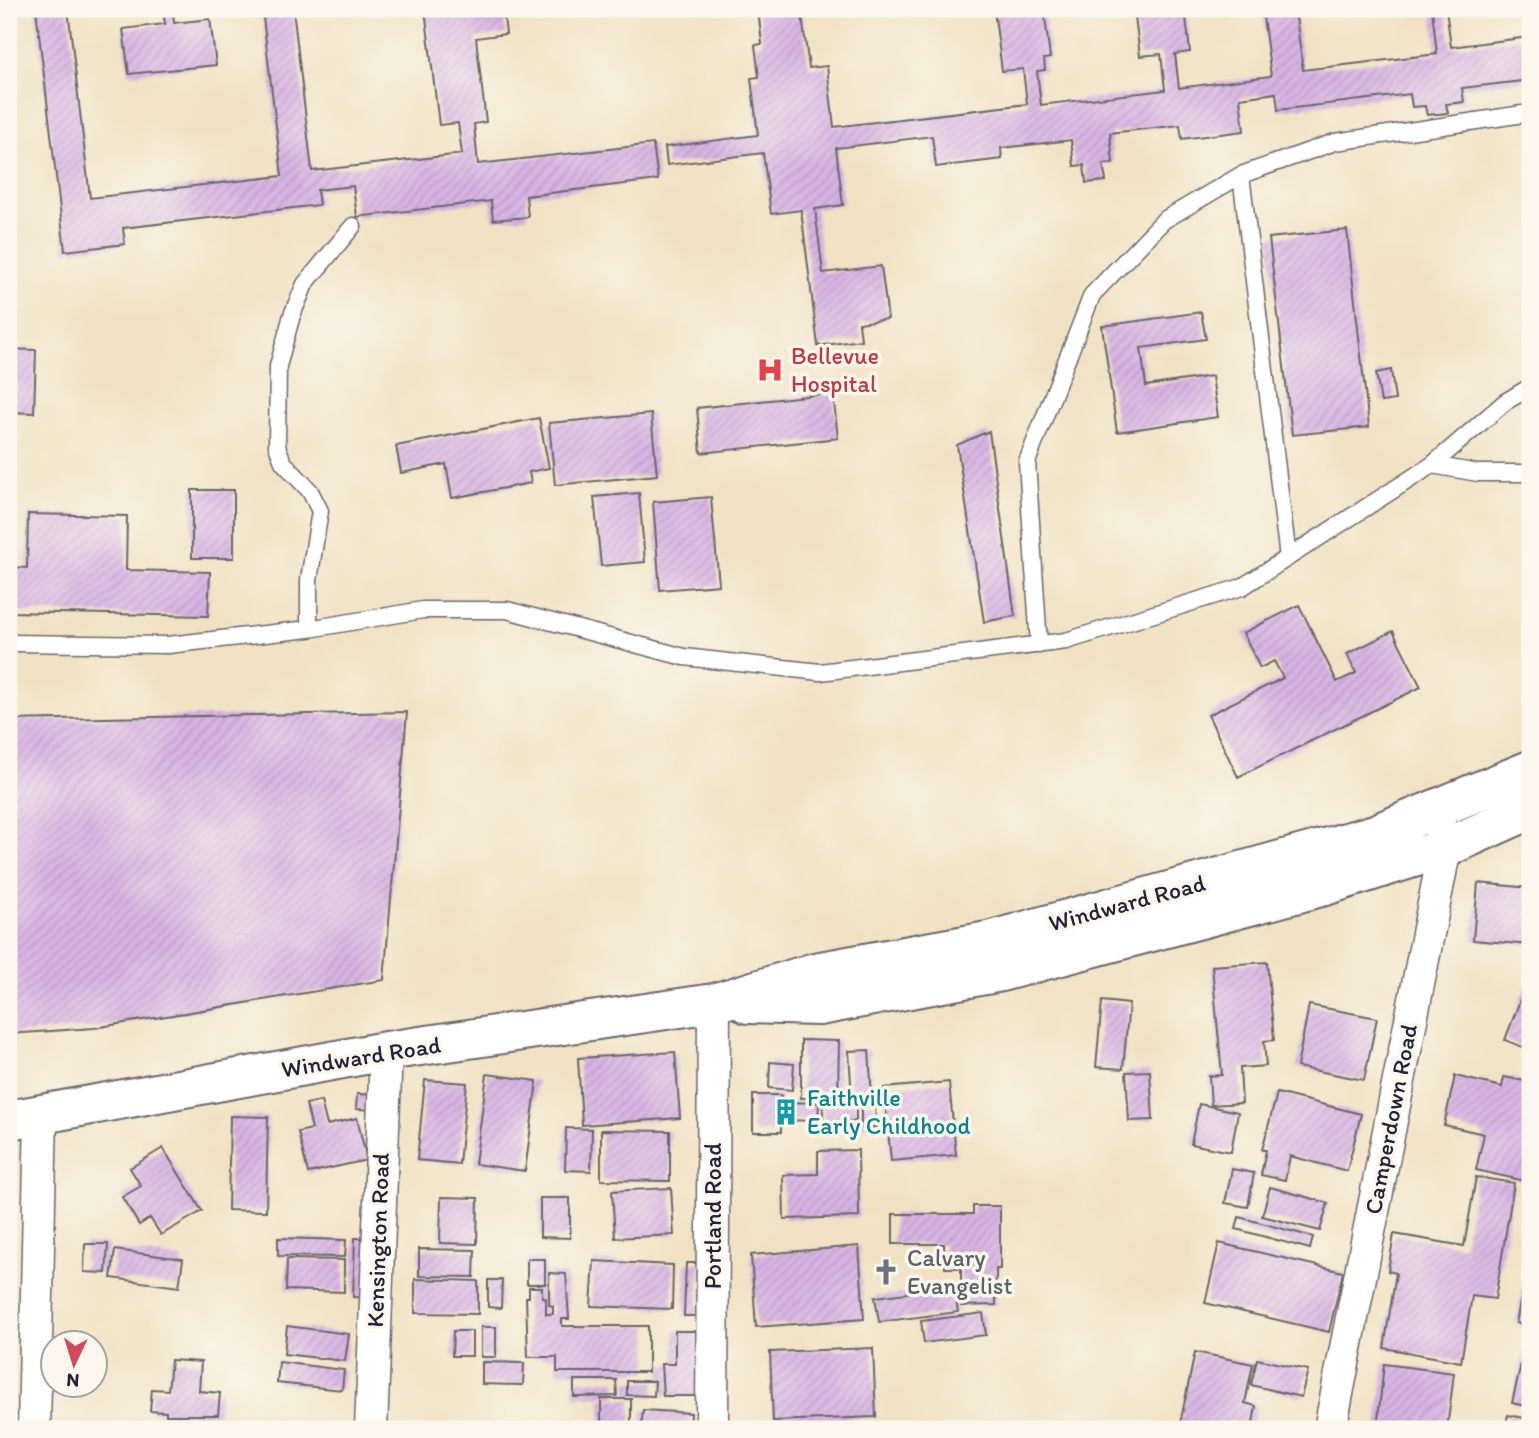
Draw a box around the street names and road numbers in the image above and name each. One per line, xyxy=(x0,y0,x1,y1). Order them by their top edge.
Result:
street label: Windward Road xyxy=(1045,868,1208,937)
street label: Camperdown Road xyxy=(1358,1021,1423,1217)
street label: Windward Road xyxy=(279,1030,443,1083)
street label: Portland Road xyxy=(698,1143,727,1289)
street label: Kensington Road xyxy=(360,1152,395,1328)

